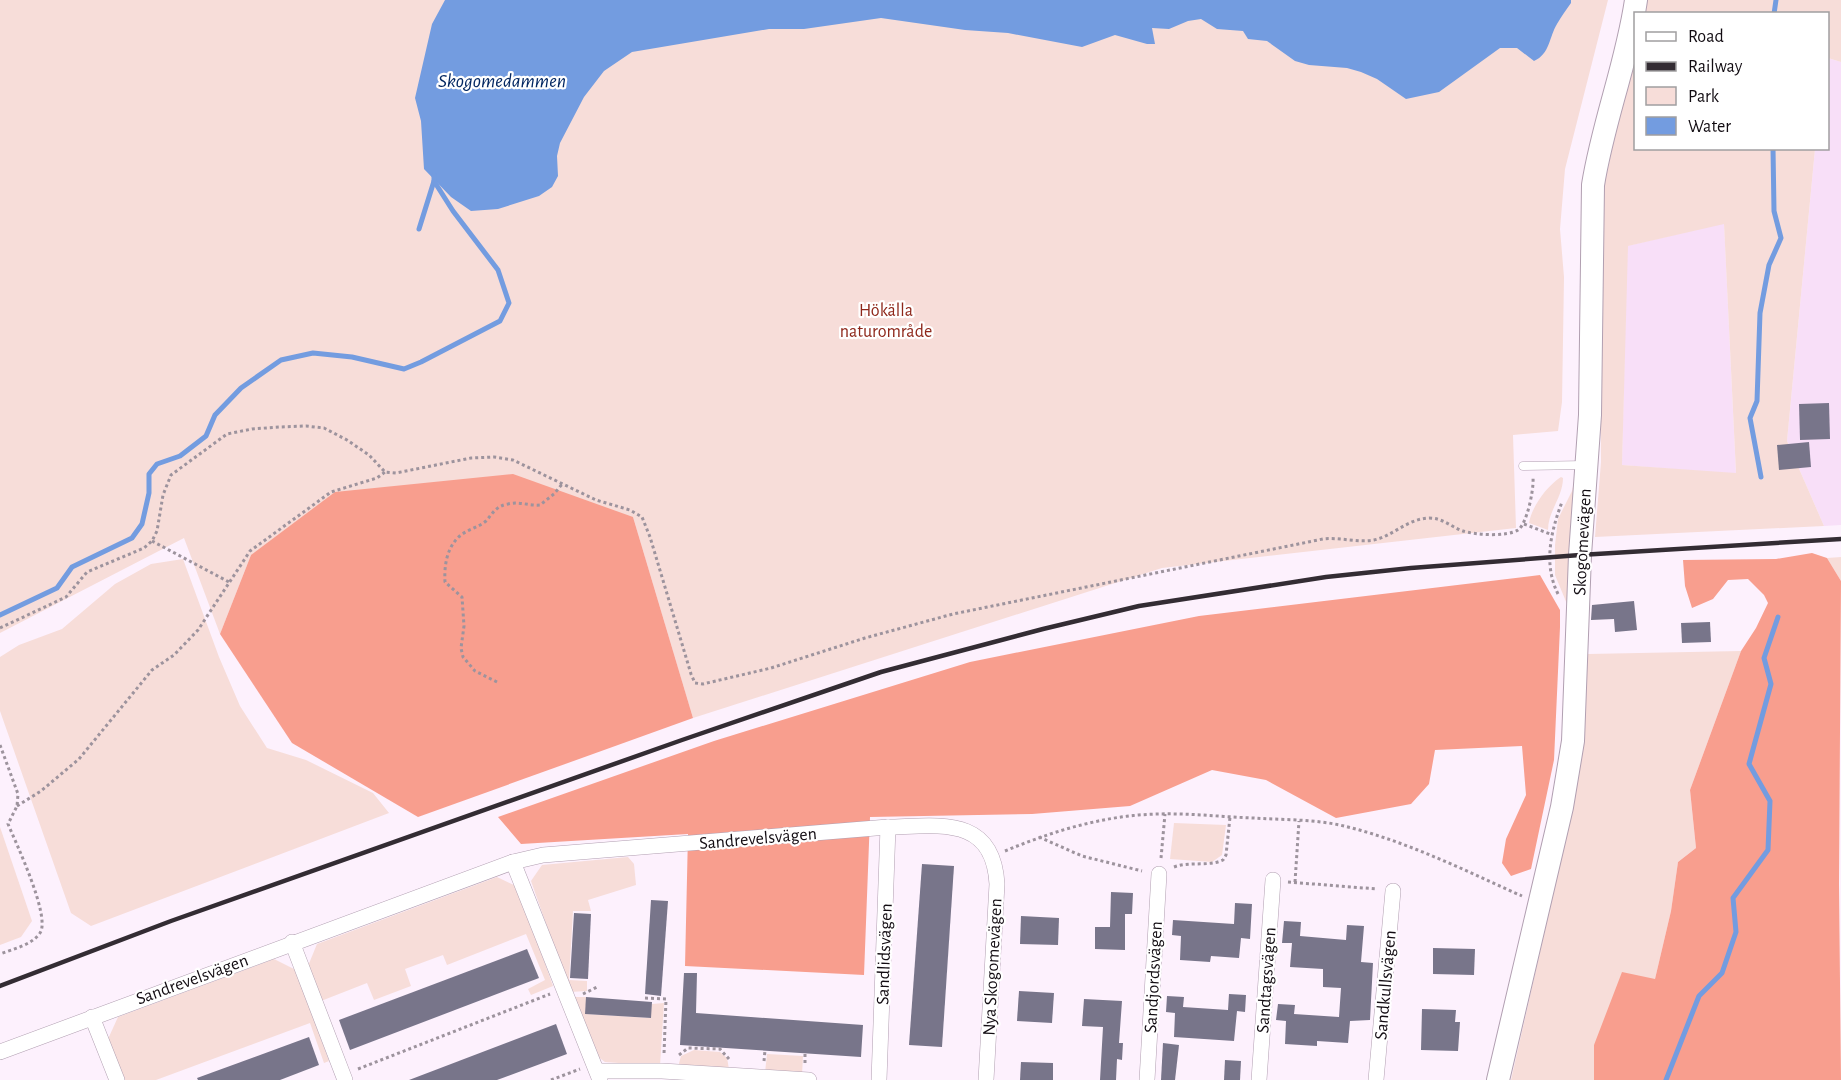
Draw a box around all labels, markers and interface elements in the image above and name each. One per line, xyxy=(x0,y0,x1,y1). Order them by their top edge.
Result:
legend xyxy=(1634,12,1829,150)
text: Road xyxy=(1688,28,1724,46)
text: Railway xyxy=(1688,58,1743,76)
water label: Skogomedammen xyxy=(438,71,566,91)
text: Park xyxy=(1688,88,1720,106)
text: Water xyxy=(1688,118,1731,136)
park label: Hökälla naturområde xyxy=(840,302,932,341)
street label: Skogomevägen xyxy=(1571,488,1595,596)
street label: Sandrevelsvägen xyxy=(699,825,818,853)
street label: Nya Skogomevägen xyxy=(980,898,1006,1036)
street label: Sandlidsvägen xyxy=(874,903,896,1005)
street label: Sandjordsvägen xyxy=(1142,921,1166,1033)
street label: Sandtagsvägen xyxy=(1254,926,1280,1034)
street label: Sandkullsvägen xyxy=(1372,930,1400,1041)
street label: Sandrevelsvägen xyxy=(134,951,251,1009)

